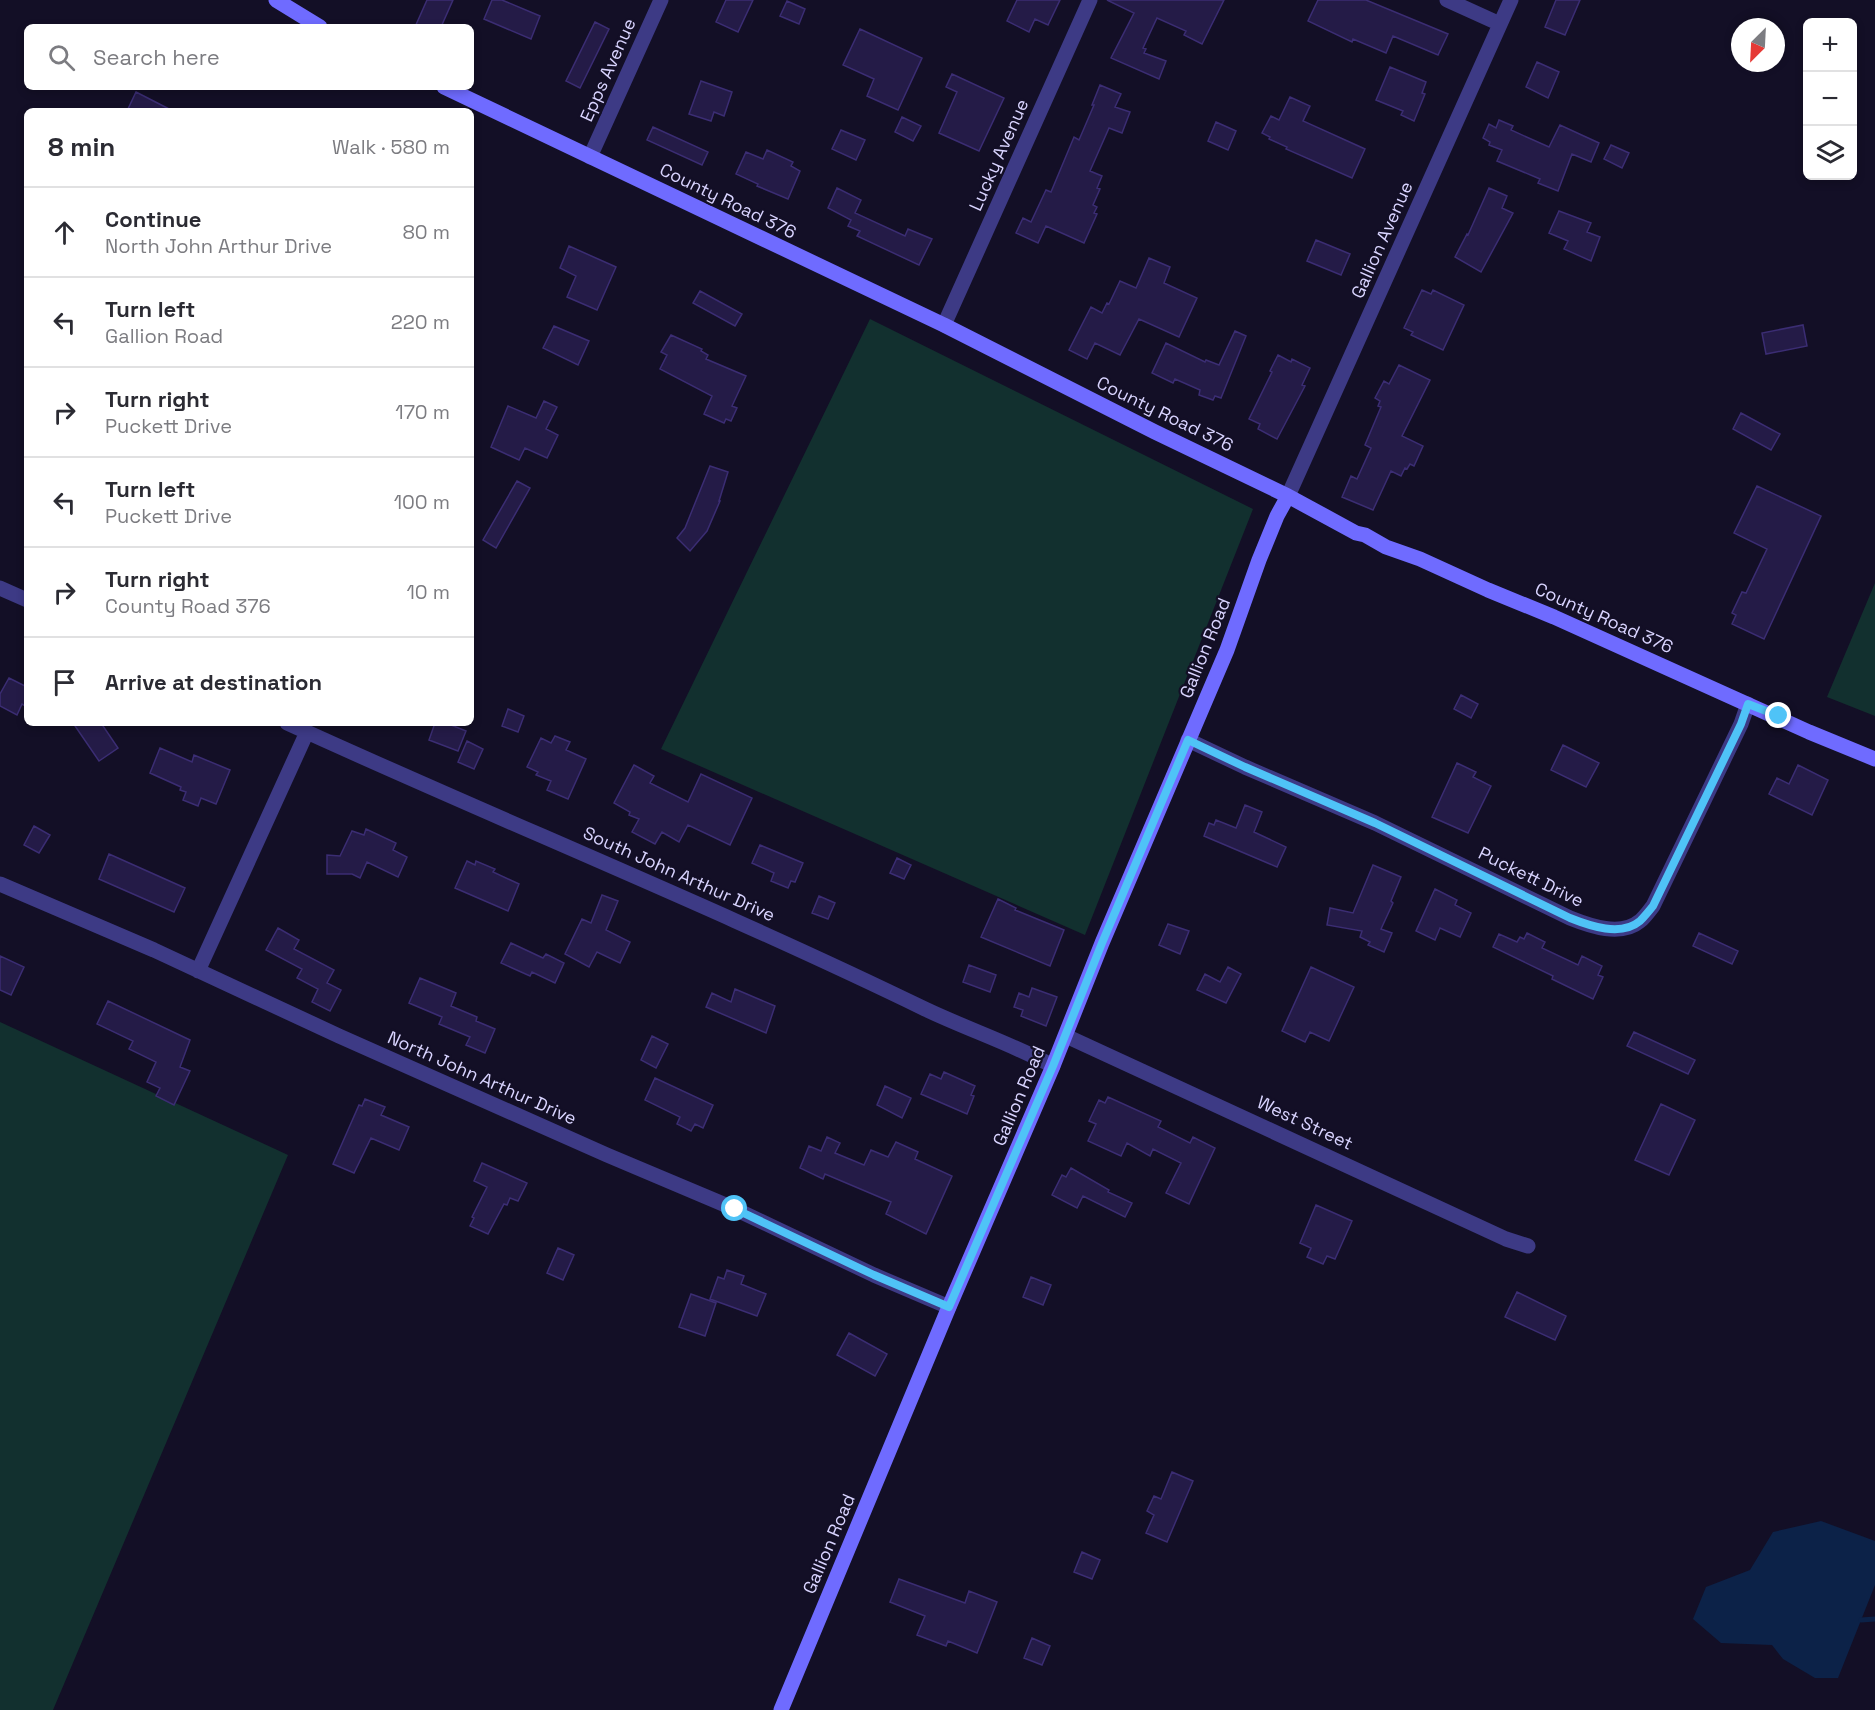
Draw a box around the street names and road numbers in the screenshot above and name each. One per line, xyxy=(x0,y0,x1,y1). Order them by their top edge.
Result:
street label: Epps Avenue xyxy=(575,15,641,125)
street label: Lucky Avenue xyxy=(964,95,1033,214)
street label: County Road 376 xyxy=(656,158,800,244)
street label: Gallion Avenue xyxy=(1345,178,1418,302)
street label: County Road 376 xyxy=(1093,371,1237,457)
street label: County Road 376 xyxy=(1531,577,1677,658)
street label: Gallion Road xyxy=(1174,594,1235,701)
street label: South John Arthur Drive xyxy=(580,821,779,926)
street label: Puckett Drive xyxy=(1475,841,1588,912)
street label: North John Arthur Drive xyxy=(384,1025,580,1130)
street label: Gallion Road xyxy=(987,1042,1050,1149)
street label: West Street xyxy=(1254,1090,1357,1155)
street label: Gallion Road xyxy=(797,1490,860,1597)

